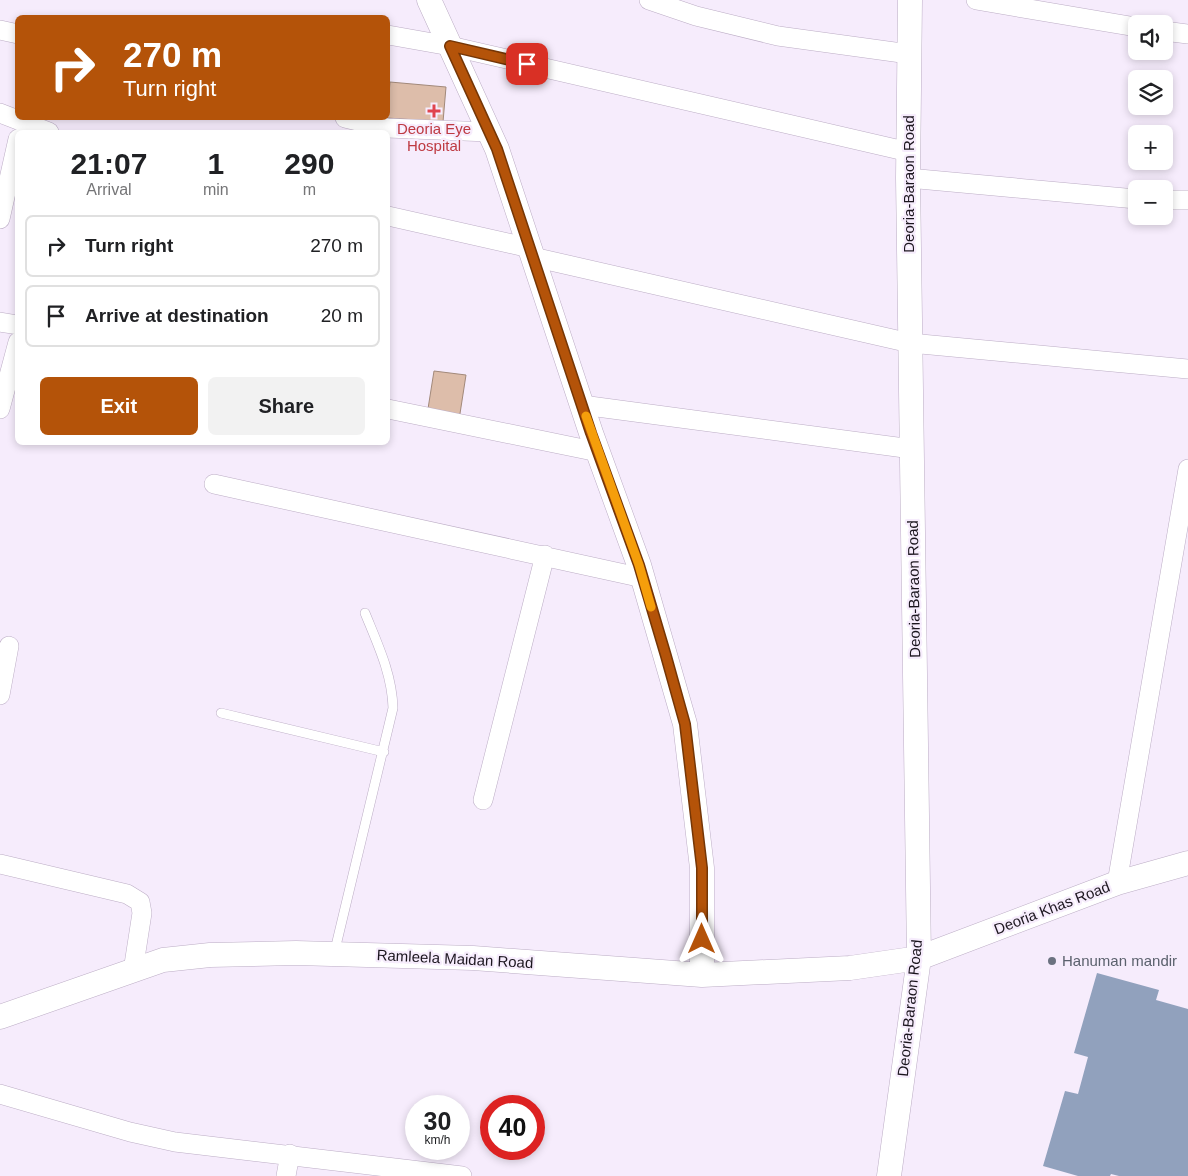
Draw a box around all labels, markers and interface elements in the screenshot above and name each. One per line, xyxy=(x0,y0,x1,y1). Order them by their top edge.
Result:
map controls xyxy=(1128,15,1173,225)
button: sound xyxy=(1128,15,1173,60)
icon: right xyxy=(40,35,105,100)
text: 270 m xyxy=(123,35,222,74)
pin xyxy=(506,43,548,85)
icon: arrive xyxy=(513,50,541,78)
button: layers xyxy=(1128,70,1173,115)
text: Turn right xyxy=(123,76,216,101)
marker: Deoria Eye Hospital xyxy=(427,104,441,118)
street label: Deoria-Baraon Road xyxy=(900,115,917,253)
place label: Deoria Eye Hospital xyxy=(397,120,471,154)
button: + xyxy=(1128,125,1173,170)
text: 21:07 xyxy=(71,147,147,180)
text: 1 xyxy=(207,147,224,180)
text: 290 xyxy=(284,147,334,180)
button: − xyxy=(1128,180,1173,225)
text: Arrival xyxy=(86,181,132,198)
text: min xyxy=(203,181,229,198)
text: m xyxy=(303,181,316,198)
icon: right xyxy=(42,232,70,260)
text: Turn right xyxy=(85,235,173,256)
text: 270 m xyxy=(310,235,363,256)
icon: arrive xyxy=(42,302,70,330)
text: Arrive at destination xyxy=(85,305,269,326)
text: 20 m xyxy=(321,305,363,326)
button: Exit xyxy=(40,377,198,435)
button: Share xyxy=(208,377,365,435)
street label: Deoria-Baraon Road xyxy=(904,520,923,658)
street label: Deoria Khas Road xyxy=(992,878,1112,937)
position arrow xyxy=(675,912,727,964)
street label: Deoria-Baraon Road xyxy=(894,939,925,1077)
street label: Ramleela Maidan Road xyxy=(376,946,534,971)
place label: Hanuman mandir xyxy=(1062,952,1177,969)
marker: Hanuman mandir xyxy=(1046,955,1058,967)
speed limit sign: 40 xyxy=(480,1095,545,1160)
text: 30 xyxy=(424,1107,451,1135)
text: km/h xyxy=(424,1133,451,1147)

